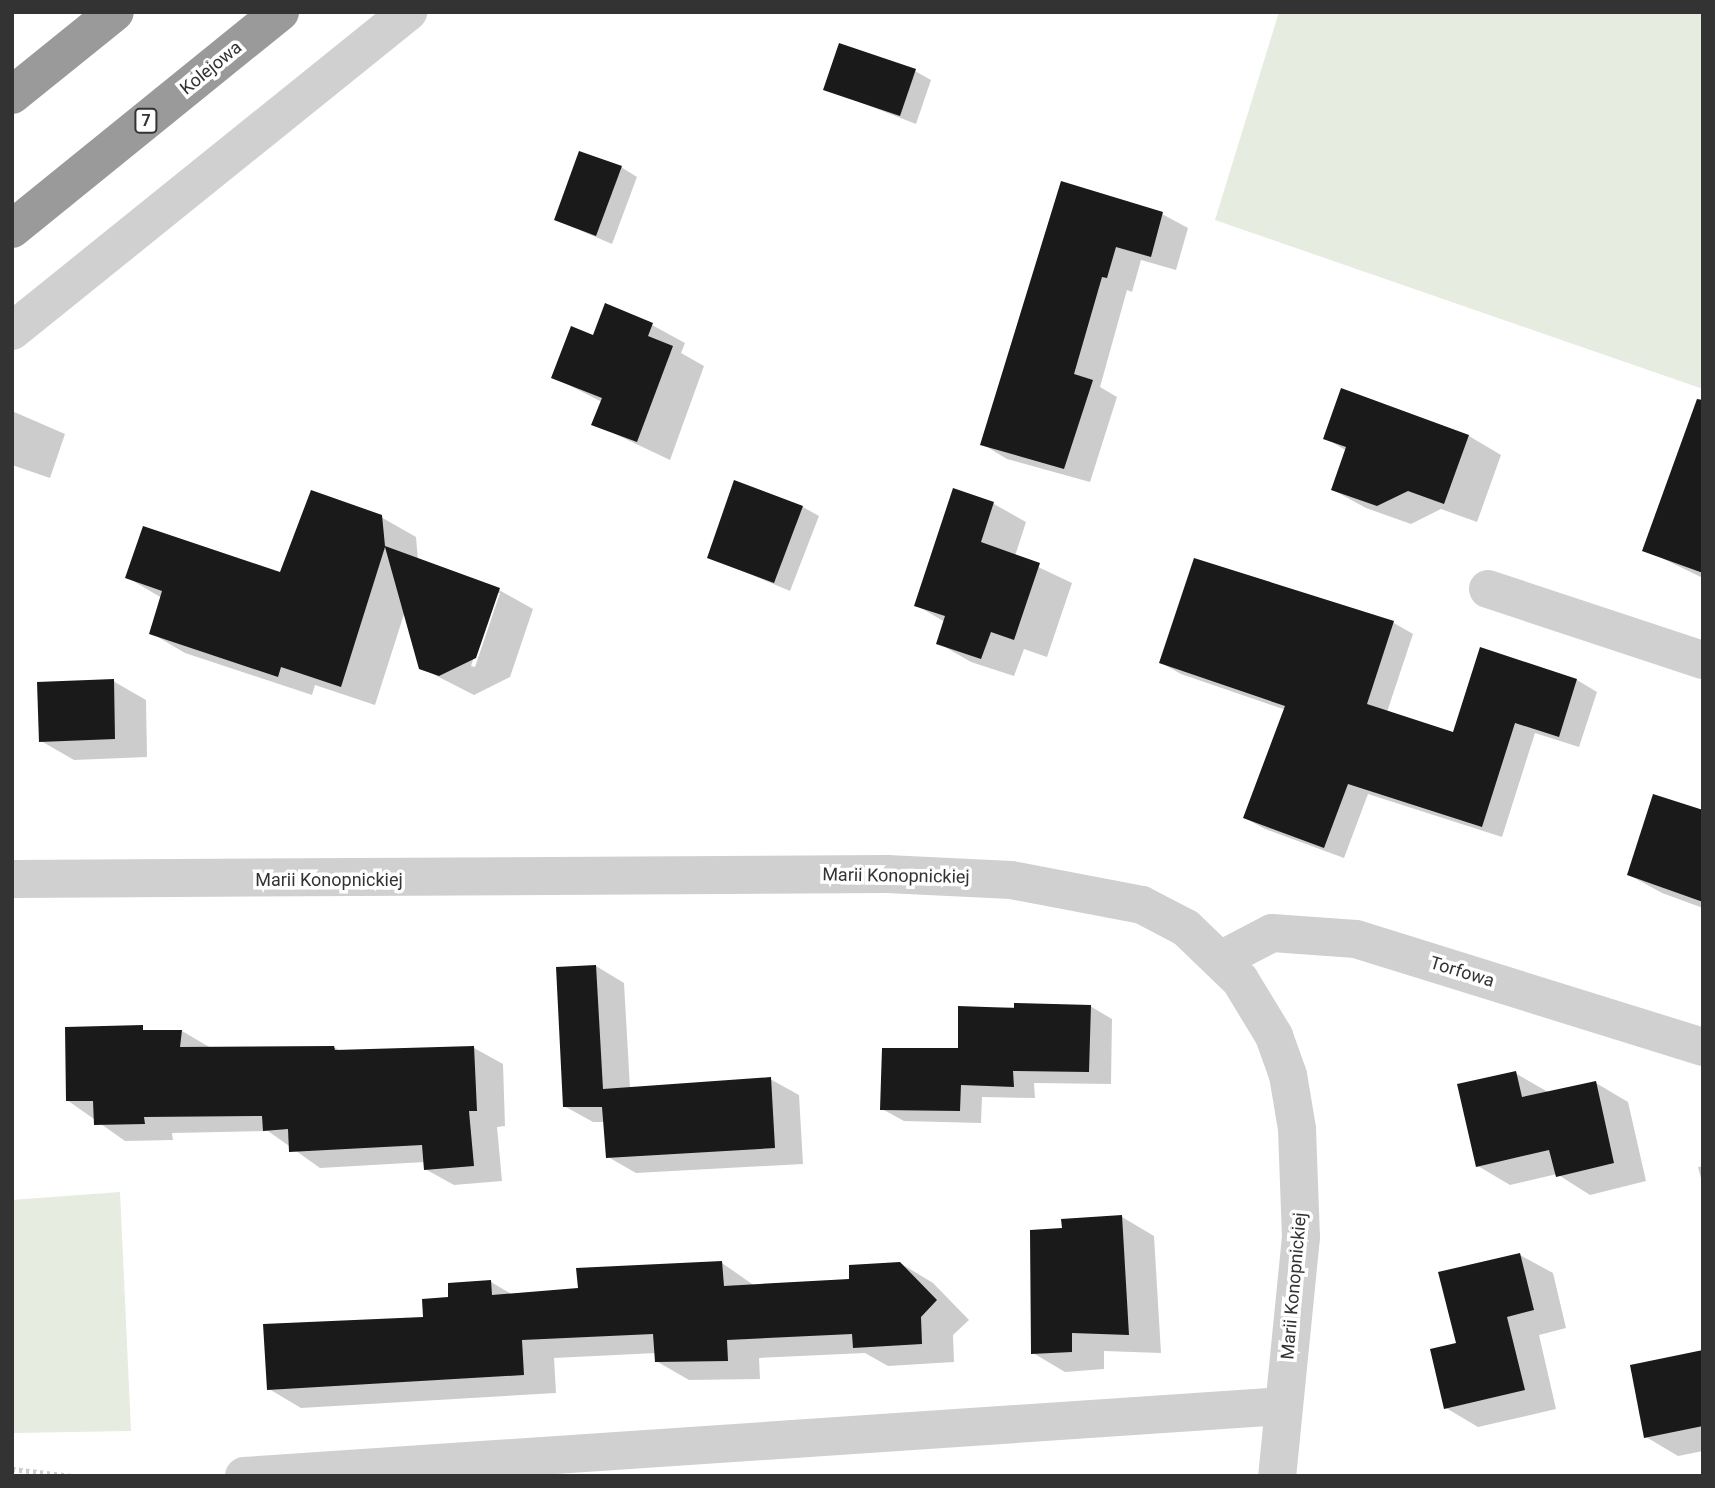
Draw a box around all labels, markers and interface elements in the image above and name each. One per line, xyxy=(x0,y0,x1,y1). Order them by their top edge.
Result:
street label: Kolejowa xyxy=(176,37,246,99)
road number: 7 xyxy=(134,108,158,134)
street label: Marii Konopnickiej xyxy=(822,864,970,888)
street label: Marii Konopnickiej xyxy=(255,869,403,891)
street label: Torfowa xyxy=(1427,952,1497,992)
street label: Marii Konopnickiej xyxy=(1277,1212,1311,1360)

